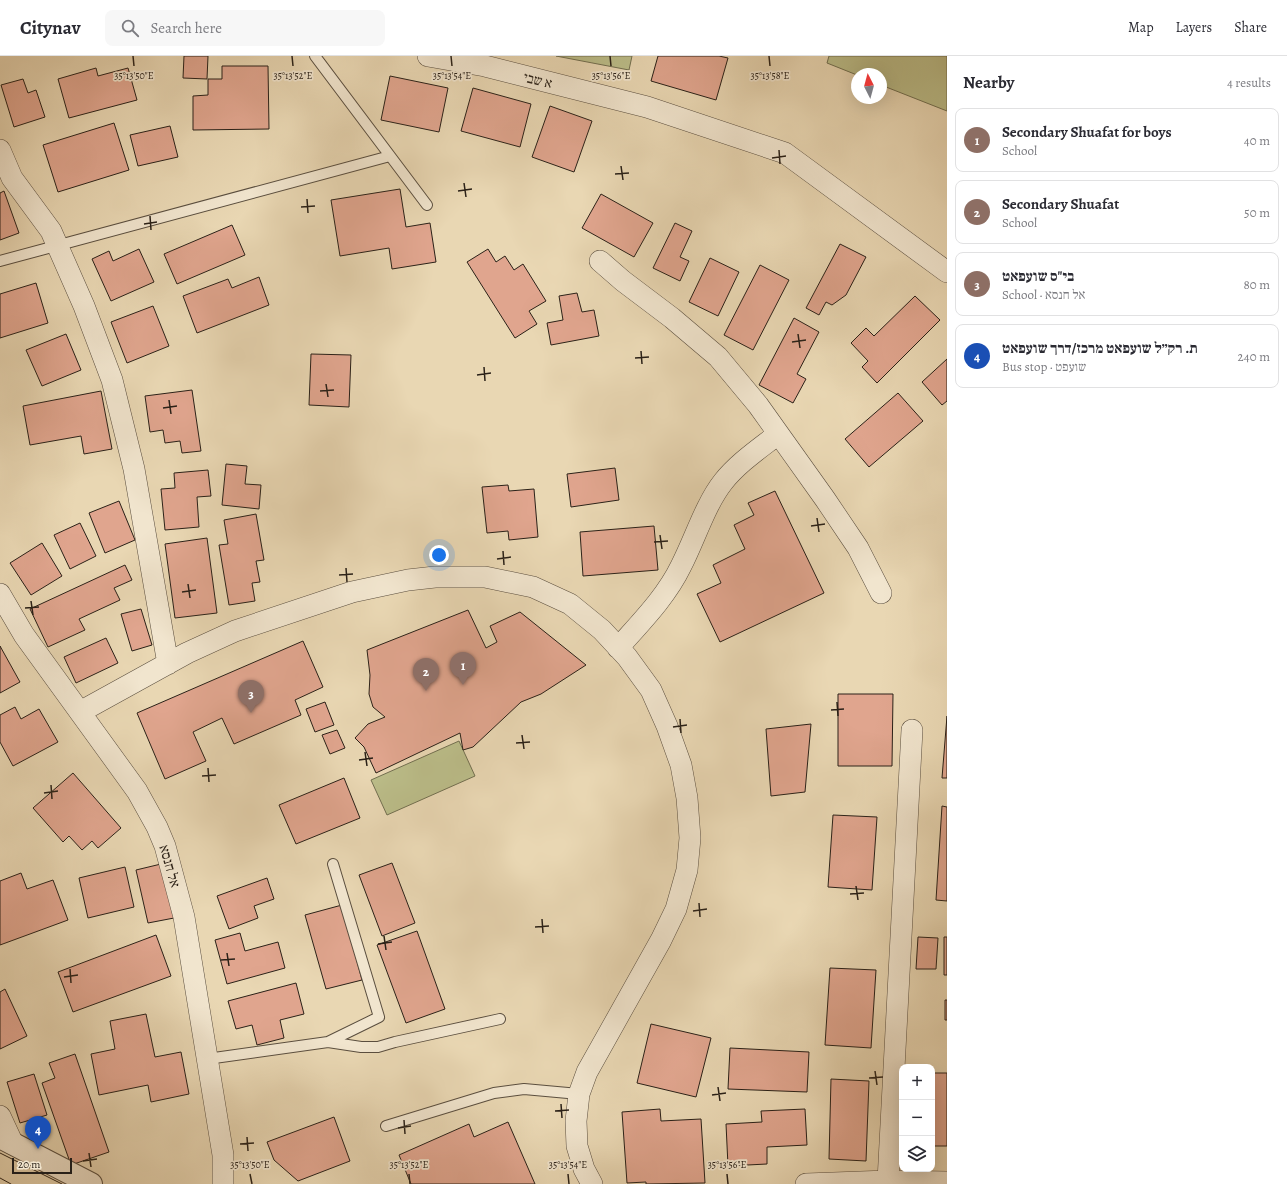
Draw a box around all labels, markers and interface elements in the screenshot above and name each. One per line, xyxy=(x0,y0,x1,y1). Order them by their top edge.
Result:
search box xyxy=(105,10,385,46)
text: Citynav xyxy=(20,15,81,41)
icon: search xyxy=(119,17,141,39)
text: Search here xyxy=(151,18,222,38)
text: Map xyxy=(1128,18,1154,37)
text: Layers xyxy=(1176,18,1212,37)
text: Share xyxy=(1234,18,1267,37)
street label: א שבי xyxy=(521,68,554,93)
north arrow xyxy=(851,68,887,104)
text: 35°13'50"E xyxy=(114,69,154,82)
text: 35°13'52"E xyxy=(274,69,312,82)
text: 35°13'54"E xyxy=(433,69,471,82)
text: 35°13'56"E xyxy=(592,69,630,82)
text: 35°13'58"E xyxy=(751,69,790,82)
text: Nearby xyxy=(963,71,1014,94)
text: 4 results xyxy=(1227,74,1271,91)
text: Secondary Shuafat for boys xyxy=(1002,122,1172,142)
text: 1 xyxy=(975,132,979,149)
text: 40 m xyxy=(1244,132,1270,149)
text: School xyxy=(1002,142,1037,159)
text: Secondary Shuafat xyxy=(1002,194,1119,214)
text: 2 xyxy=(974,204,980,221)
text: 50 m xyxy=(1244,204,1270,221)
text: School xyxy=(1002,214,1037,231)
text: בי"ס שועפאט xyxy=(1002,266,1074,286)
text: 3 xyxy=(974,276,980,293)
text: 80 m xyxy=(1243,276,1270,293)
text: School · אל חנסא xyxy=(1002,286,1085,303)
text: ת. רק״ל שועפאט מרכז/דרך שועפאט xyxy=(1002,338,1198,358)
text: 4 xyxy=(974,348,980,365)
text: 240 m xyxy=(1238,348,1270,365)
text: Bus stop · שועפט xyxy=(1002,358,1086,375)
your location xyxy=(429,545,449,565)
pin: 1 xyxy=(450,652,476,685)
pin: 2 xyxy=(413,658,439,691)
pin: 3 xyxy=(238,680,264,713)
street label: אל חנסא xyxy=(154,843,185,890)
map controls xyxy=(899,1064,935,1172)
button: + xyxy=(899,1064,935,1100)
button: − xyxy=(899,1100,935,1136)
pin: 4 xyxy=(25,1116,51,1149)
button: layers xyxy=(899,1136,935,1172)
scale bar xyxy=(12,1156,72,1175)
text: 20 m xyxy=(18,1157,40,1172)
text: 35°13'50"E xyxy=(230,1158,270,1171)
text: 35°13'52"E xyxy=(390,1158,428,1171)
text: 35°13'54"E xyxy=(549,1158,587,1171)
text: 35°13'56"E xyxy=(708,1158,746,1171)

